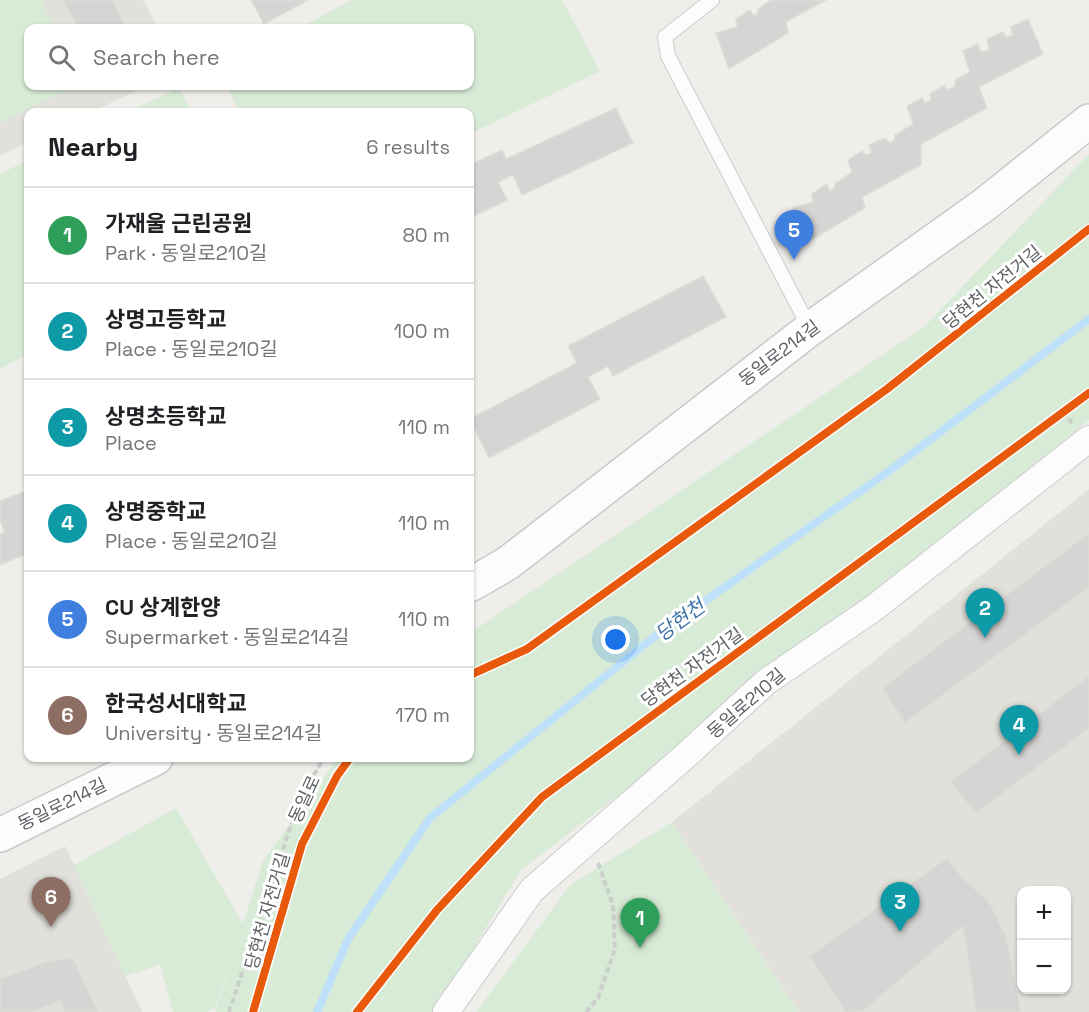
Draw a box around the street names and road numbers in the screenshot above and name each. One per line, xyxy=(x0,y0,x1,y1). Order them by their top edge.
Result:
street label: 당현천 자전거길 xyxy=(938,240,1046,334)
street label: 동일로214길 xyxy=(734,315,824,391)
street label: 당현천 자전거길 xyxy=(636,622,748,712)
street label: 동일로210길 xyxy=(702,663,790,743)
street label: 동일로 xyxy=(283,772,325,826)
street label: 동일로214길 xyxy=(14,773,110,835)
street label: 당현천 자전거길 xyxy=(239,850,295,972)

